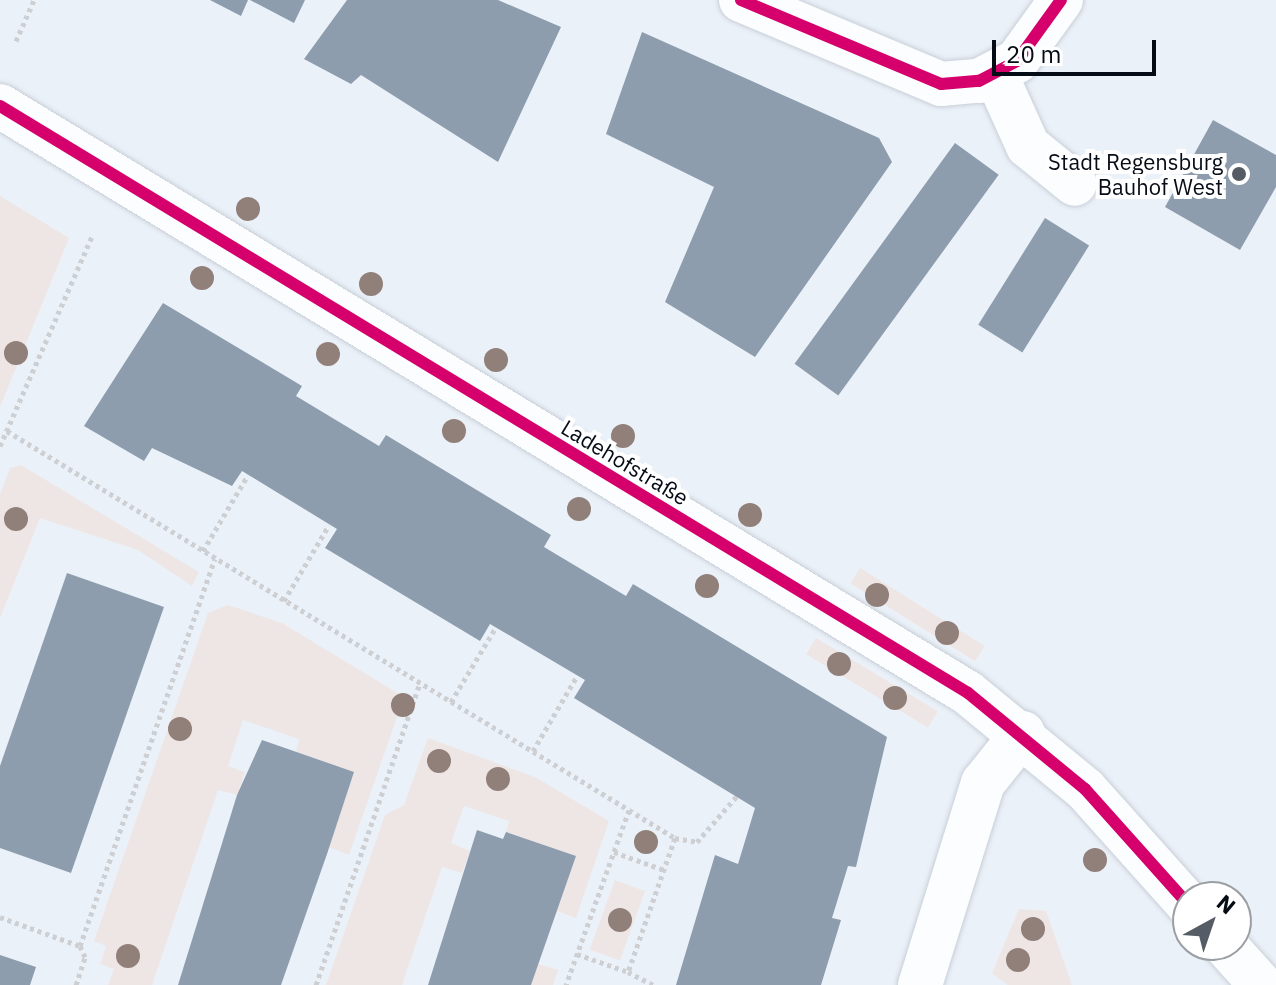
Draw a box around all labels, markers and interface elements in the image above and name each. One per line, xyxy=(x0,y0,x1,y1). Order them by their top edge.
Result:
scale bar xyxy=(996,24,1160,74)
text: 20 m xyxy=(1006,38,1061,70)
place label: Stadt Regensburg Bauhof West xyxy=(1048,148,1223,200)
marker: Stadt Regensburg Bauhof West xyxy=(1230,165,1248,183)
street label: Ladehofstraße xyxy=(557,414,693,510)
north arrow xyxy=(1172,881,1252,961)
text: N xyxy=(1211,888,1242,920)

